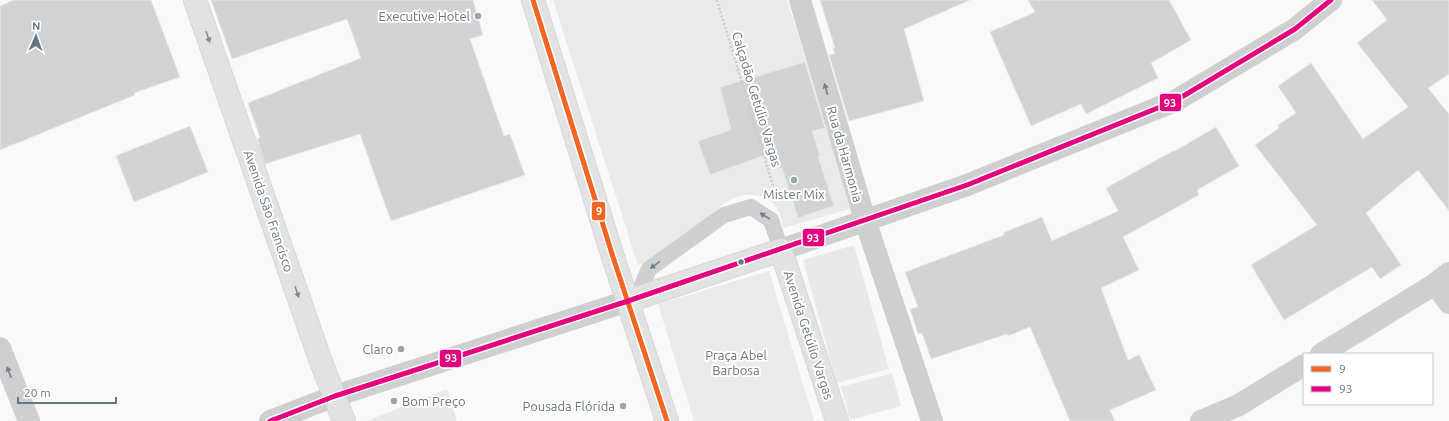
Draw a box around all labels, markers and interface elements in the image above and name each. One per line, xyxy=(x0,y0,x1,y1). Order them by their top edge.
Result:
place label: Executive Hotel xyxy=(378,9,471,23)
marker: Executive Hotel xyxy=(473,11,483,21)
north arrow xyxy=(16,16,56,56)
text: N xyxy=(32,20,41,32)
street label: Calçadão Getúlio Vargas xyxy=(730,30,784,169)
one-way arrow xyxy=(205,31,211,43)
one-way arrow xyxy=(823,82,829,94)
line badge: 93 xyxy=(1159,93,1182,112)
text: 93 xyxy=(1164,97,1176,109)
street label: Rua da Harmonia xyxy=(825,104,865,204)
street label: Avenida São Francisco xyxy=(242,148,296,274)
marker: Mister Mix xyxy=(789,175,799,185)
place label: Mister Mix xyxy=(763,187,825,201)
line badge: 9 xyxy=(591,201,606,221)
text: 9 xyxy=(596,205,602,217)
one-way arrow xyxy=(759,212,771,219)
line badge: 93 xyxy=(802,228,825,247)
text: 93 xyxy=(807,232,819,244)
unlabelled marker xyxy=(736,257,746,267)
one-way arrow xyxy=(650,261,661,269)
street label: Avenida Getúlio Vargas xyxy=(782,269,837,401)
one-way arrow xyxy=(294,286,300,298)
place label: Claro xyxy=(362,342,393,356)
marker: Claro xyxy=(396,344,406,354)
park label: Praça Abel Barbosa xyxy=(705,348,767,377)
line badge: 93 xyxy=(439,349,462,368)
text: 93 xyxy=(445,352,457,364)
legend xyxy=(1303,353,1433,405)
text: 9 xyxy=(1339,362,1346,375)
one-way arrow xyxy=(6,365,12,377)
scale bar xyxy=(18,379,116,405)
text: 93 xyxy=(1339,382,1353,395)
text: 20 m xyxy=(24,386,51,399)
place label: Bom Preço xyxy=(402,394,466,408)
marker: Bom Preço xyxy=(389,396,399,406)
place label: Pousada Flórida xyxy=(523,399,615,413)
marker: Pousada Flórida xyxy=(618,401,628,411)

